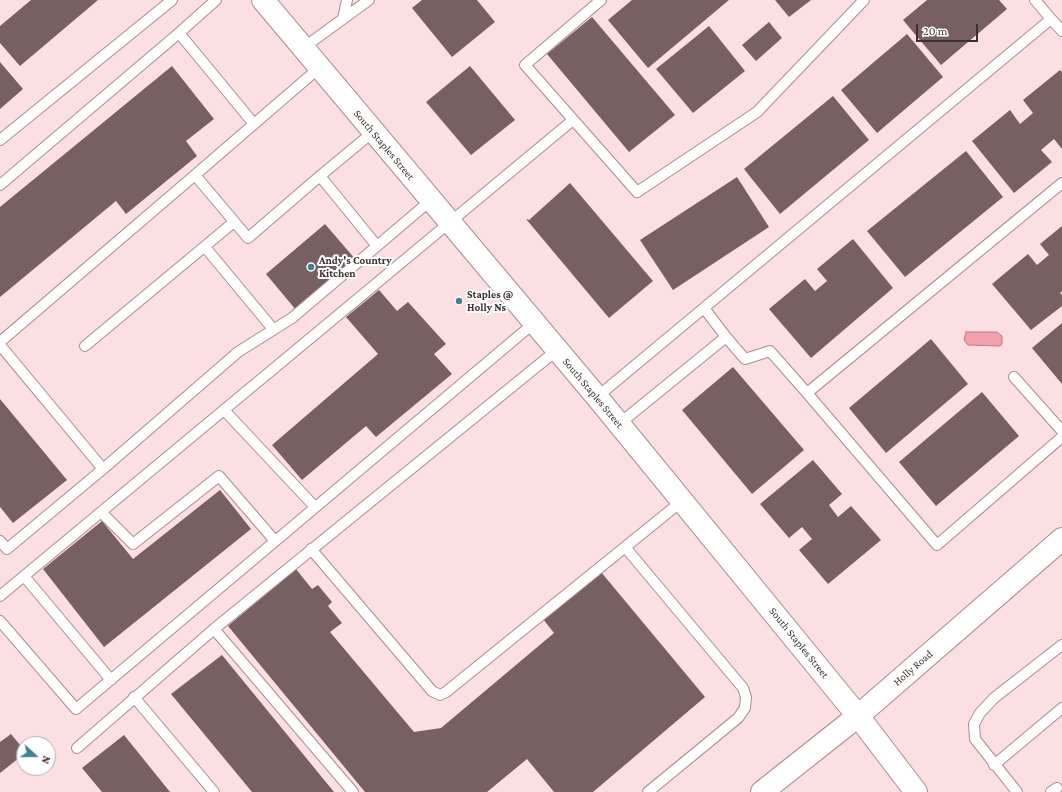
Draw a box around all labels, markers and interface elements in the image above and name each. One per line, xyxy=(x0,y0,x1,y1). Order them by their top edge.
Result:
scale bar xyxy=(918,16,980,42)
text: 20 m xyxy=(923,24,947,38)
street label: South Staples Street xyxy=(351,107,417,183)
place label: Andy's Country Kitchen xyxy=(319,254,392,280)
marker: Andy's Country Kitchen xyxy=(306,262,316,272)
place label: Staples @ Holly Ns xyxy=(467,288,513,314)
marker: Staples @ Holly Ns xyxy=(454,296,464,306)
street label: South Staples Street xyxy=(560,355,626,431)
street label: South Staples Street xyxy=(766,605,832,681)
street label: Holly Road xyxy=(891,647,935,689)
north arrow xyxy=(16,736,56,776)
text: N xyxy=(39,754,53,766)

